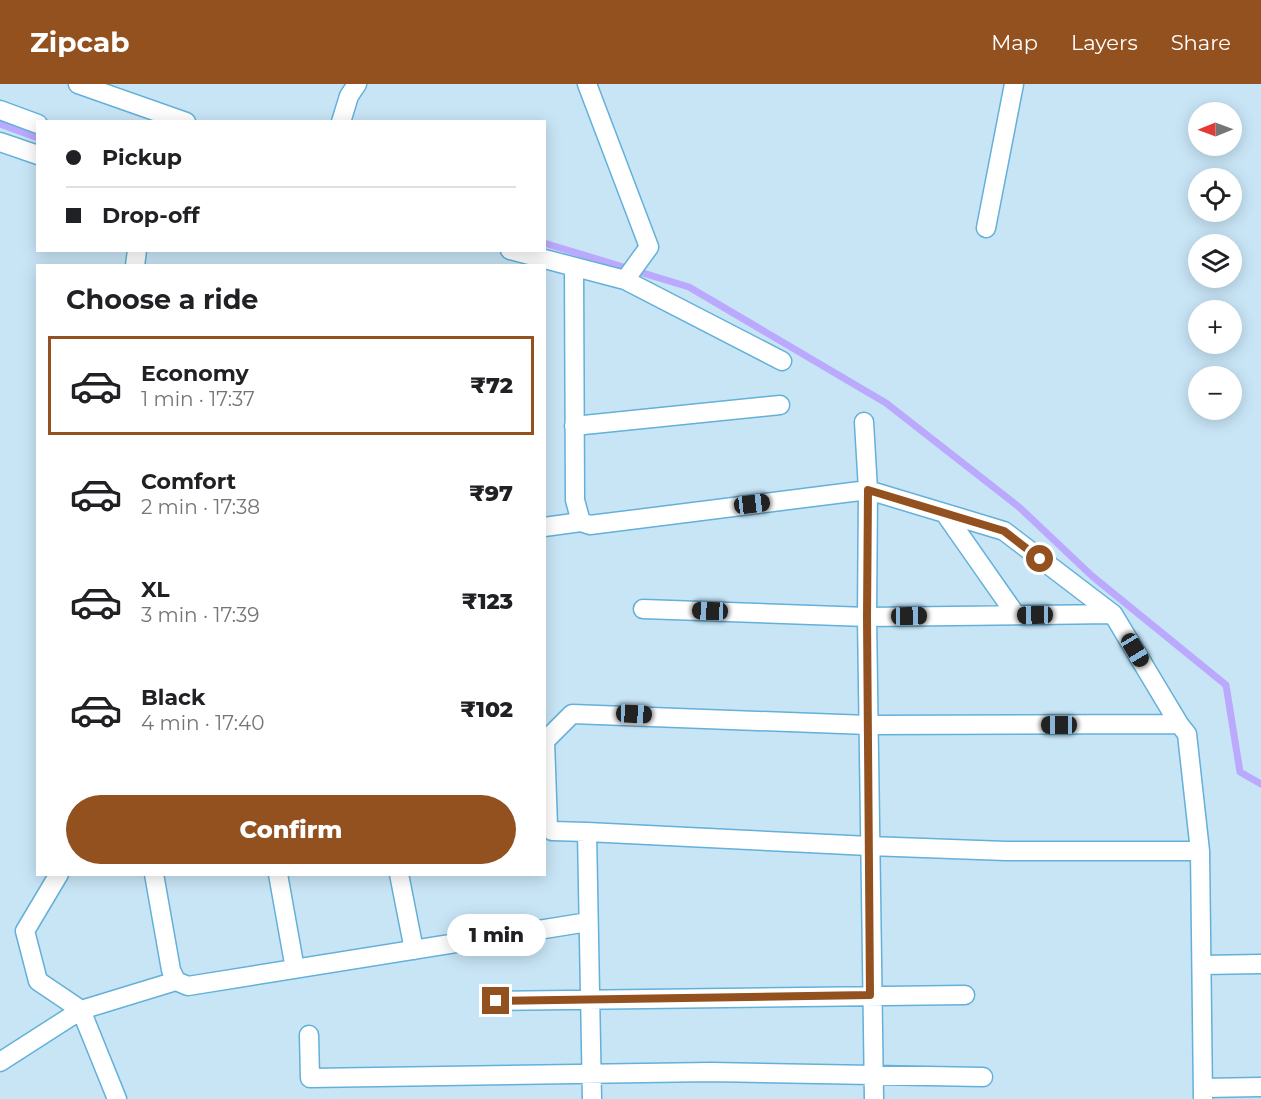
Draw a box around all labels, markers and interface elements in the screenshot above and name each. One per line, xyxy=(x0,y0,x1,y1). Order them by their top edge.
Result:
text: Zipcab xyxy=(30,25,130,59)
text: Map xyxy=(991,30,1038,55)
text: Layers xyxy=(1071,30,1138,55)
text: Share xyxy=(1171,30,1231,55)
north arrow xyxy=(1188,102,1242,156)
map controls xyxy=(1188,102,1242,420)
text: Pickup xyxy=(102,144,182,171)
button: locate xyxy=(1188,168,1242,222)
text: Drop-off xyxy=(102,202,200,229)
button: layers xyxy=(1188,234,1242,288)
text: Choose a ride xyxy=(66,283,258,316)
button: + xyxy=(1188,300,1242,354)
icon: car xyxy=(69,359,123,413)
text: Economy xyxy=(141,360,249,387)
button: − xyxy=(1188,366,1242,420)
text: ₹72 xyxy=(470,372,513,399)
text: 1 min · 17:37 xyxy=(141,387,255,411)
icon: car xyxy=(69,467,123,521)
text: Comfort xyxy=(141,468,236,495)
text: ₹97 xyxy=(469,480,513,507)
car xyxy=(733,493,771,515)
text: 2 min · 17:38 xyxy=(141,495,260,519)
route start xyxy=(1026,545,1053,572)
icon: car xyxy=(69,575,123,629)
text: XL xyxy=(141,576,170,603)
text: ₹123 xyxy=(462,588,513,615)
car xyxy=(692,601,728,621)
text: 3 min · 17:39 xyxy=(141,603,259,627)
car xyxy=(1017,606,1053,624)
car xyxy=(891,607,927,625)
car xyxy=(1118,630,1152,670)
icon: car xyxy=(69,683,123,737)
text: Black xyxy=(141,684,205,711)
text: ₹102 xyxy=(460,696,513,723)
car xyxy=(616,704,652,724)
text: 4 min · 17:40 xyxy=(141,711,264,735)
car xyxy=(1041,716,1077,734)
button: Confirm xyxy=(66,795,516,864)
callout: 1 min xyxy=(446,914,546,956)
text: 1 min xyxy=(469,923,524,947)
route end xyxy=(482,987,509,1014)

